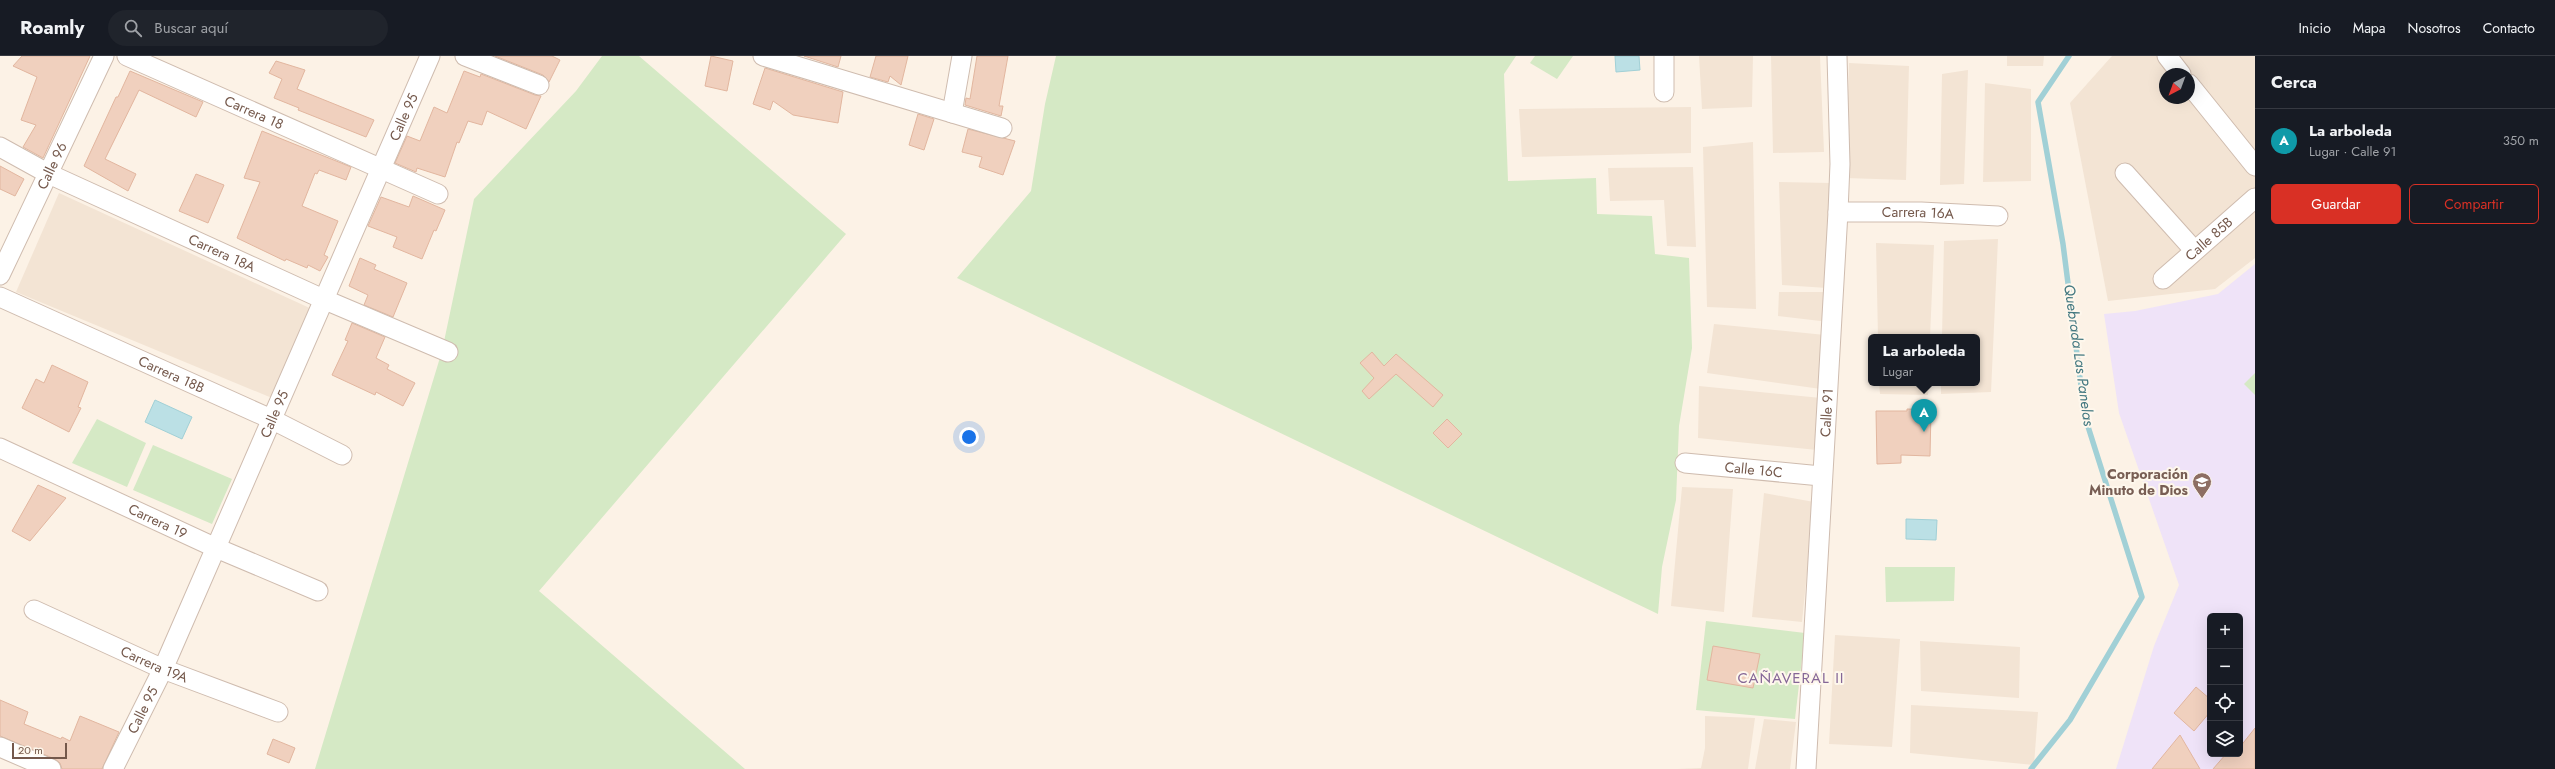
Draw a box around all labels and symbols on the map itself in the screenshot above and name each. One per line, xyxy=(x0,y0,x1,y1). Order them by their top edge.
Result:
north arrow xyxy=(2159,68,2195,104)
street label: Calle 95 xyxy=(384,90,423,144)
street label: Carrera 18 xyxy=(221,91,287,134)
street label: Calle 96 xyxy=(32,139,72,193)
street label: Carrera 16A xyxy=(1882,202,1955,224)
street label: Calle 85B xyxy=(2181,212,2237,265)
street label: Carrera 18A xyxy=(185,229,259,277)
water label: Quebrada Las Panelas xyxy=(2058,283,2100,427)
street label: Carrera 18B xyxy=(135,351,208,398)
street label: Calle 95 xyxy=(255,387,293,441)
street label: Calle 91 xyxy=(1815,388,1838,437)
pin: A xyxy=(1911,399,1937,432)
your location xyxy=(959,427,979,447)
street label: Calle 16C xyxy=(1724,457,1784,482)
place label: Corporación Minuto de Dios xyxy=(2089,464,2189,500)
school or university icon: Corporación Minuto de Dios xyxy=(2191,471,2213,499)
street label: Carrera 19 xyxy=(125,499,191,543)
street label: Carrera 19A xyxy=(117,641,191,688)
district label: CAÑAVERAL II xyxy=(1737,667,1845,689)
street label: Calle 95 xyxy=(122,683,163,737)
scale bar xyxy=(12,741,67,760)

